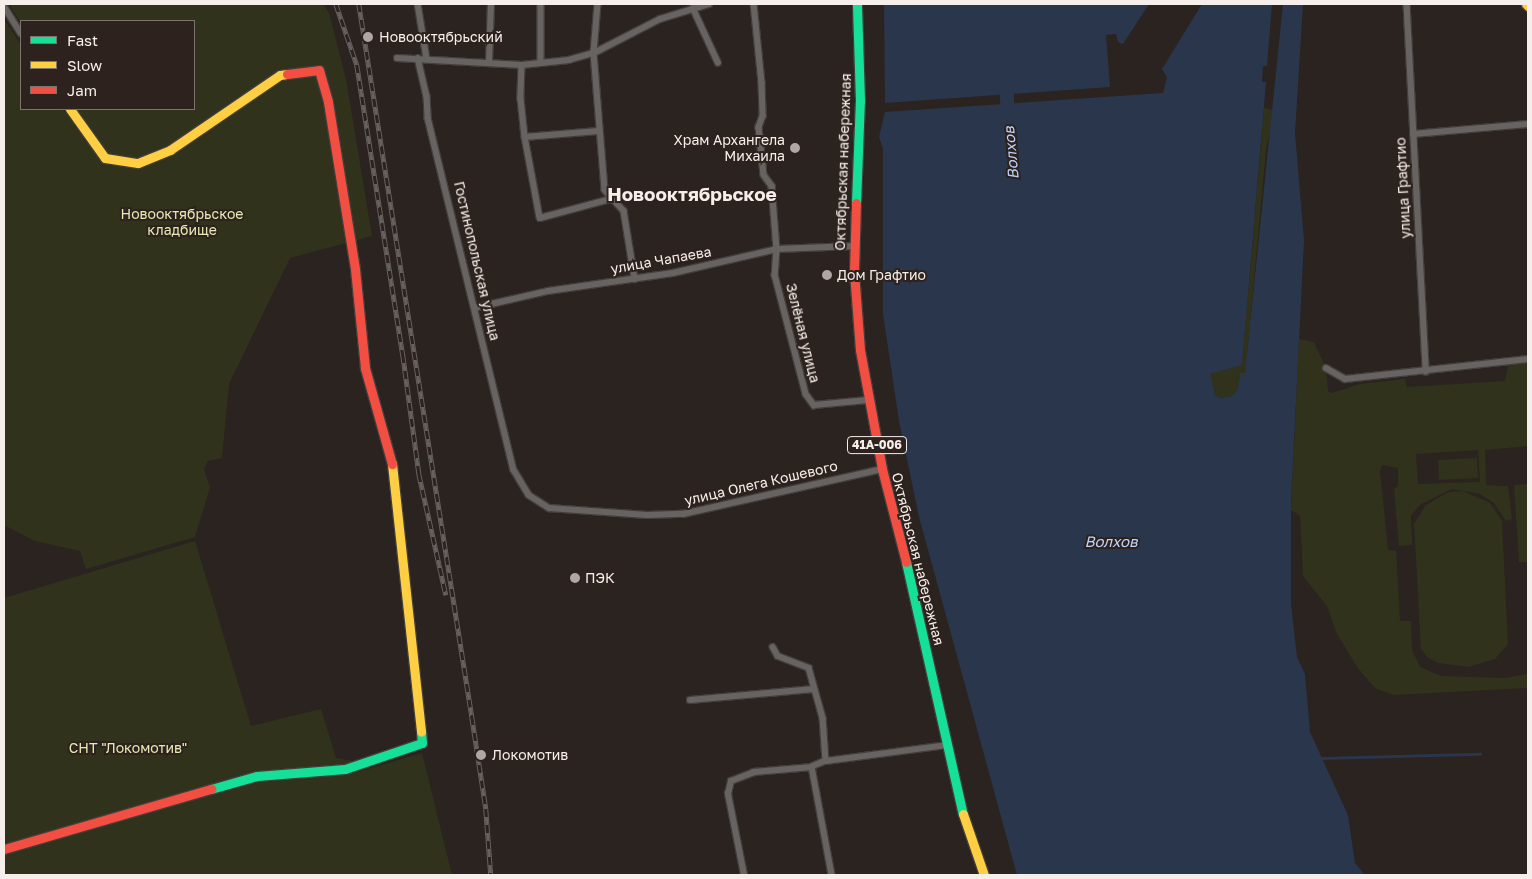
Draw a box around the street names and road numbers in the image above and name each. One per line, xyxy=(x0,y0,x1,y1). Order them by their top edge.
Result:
street label: Октябрьская набережная xyxy=(832,73,854,251)
street label: улица Графтио xyxy=(1392,137,1414,239)
street label: Гостинопольская улица xyxy=(450,180,504,342)
street label: улица Чапаева xyxy=(609,243,713,277)
street label: Зелёная улица xyxy=(782,281,824,385)
road number: 41А-006 xyxy=(847,436,907,454)
street label: улица Олега Кошевого xyxy=(683,457,839,509)
street label: Октябрьская набережная xyxy=(888,471,948,647)

